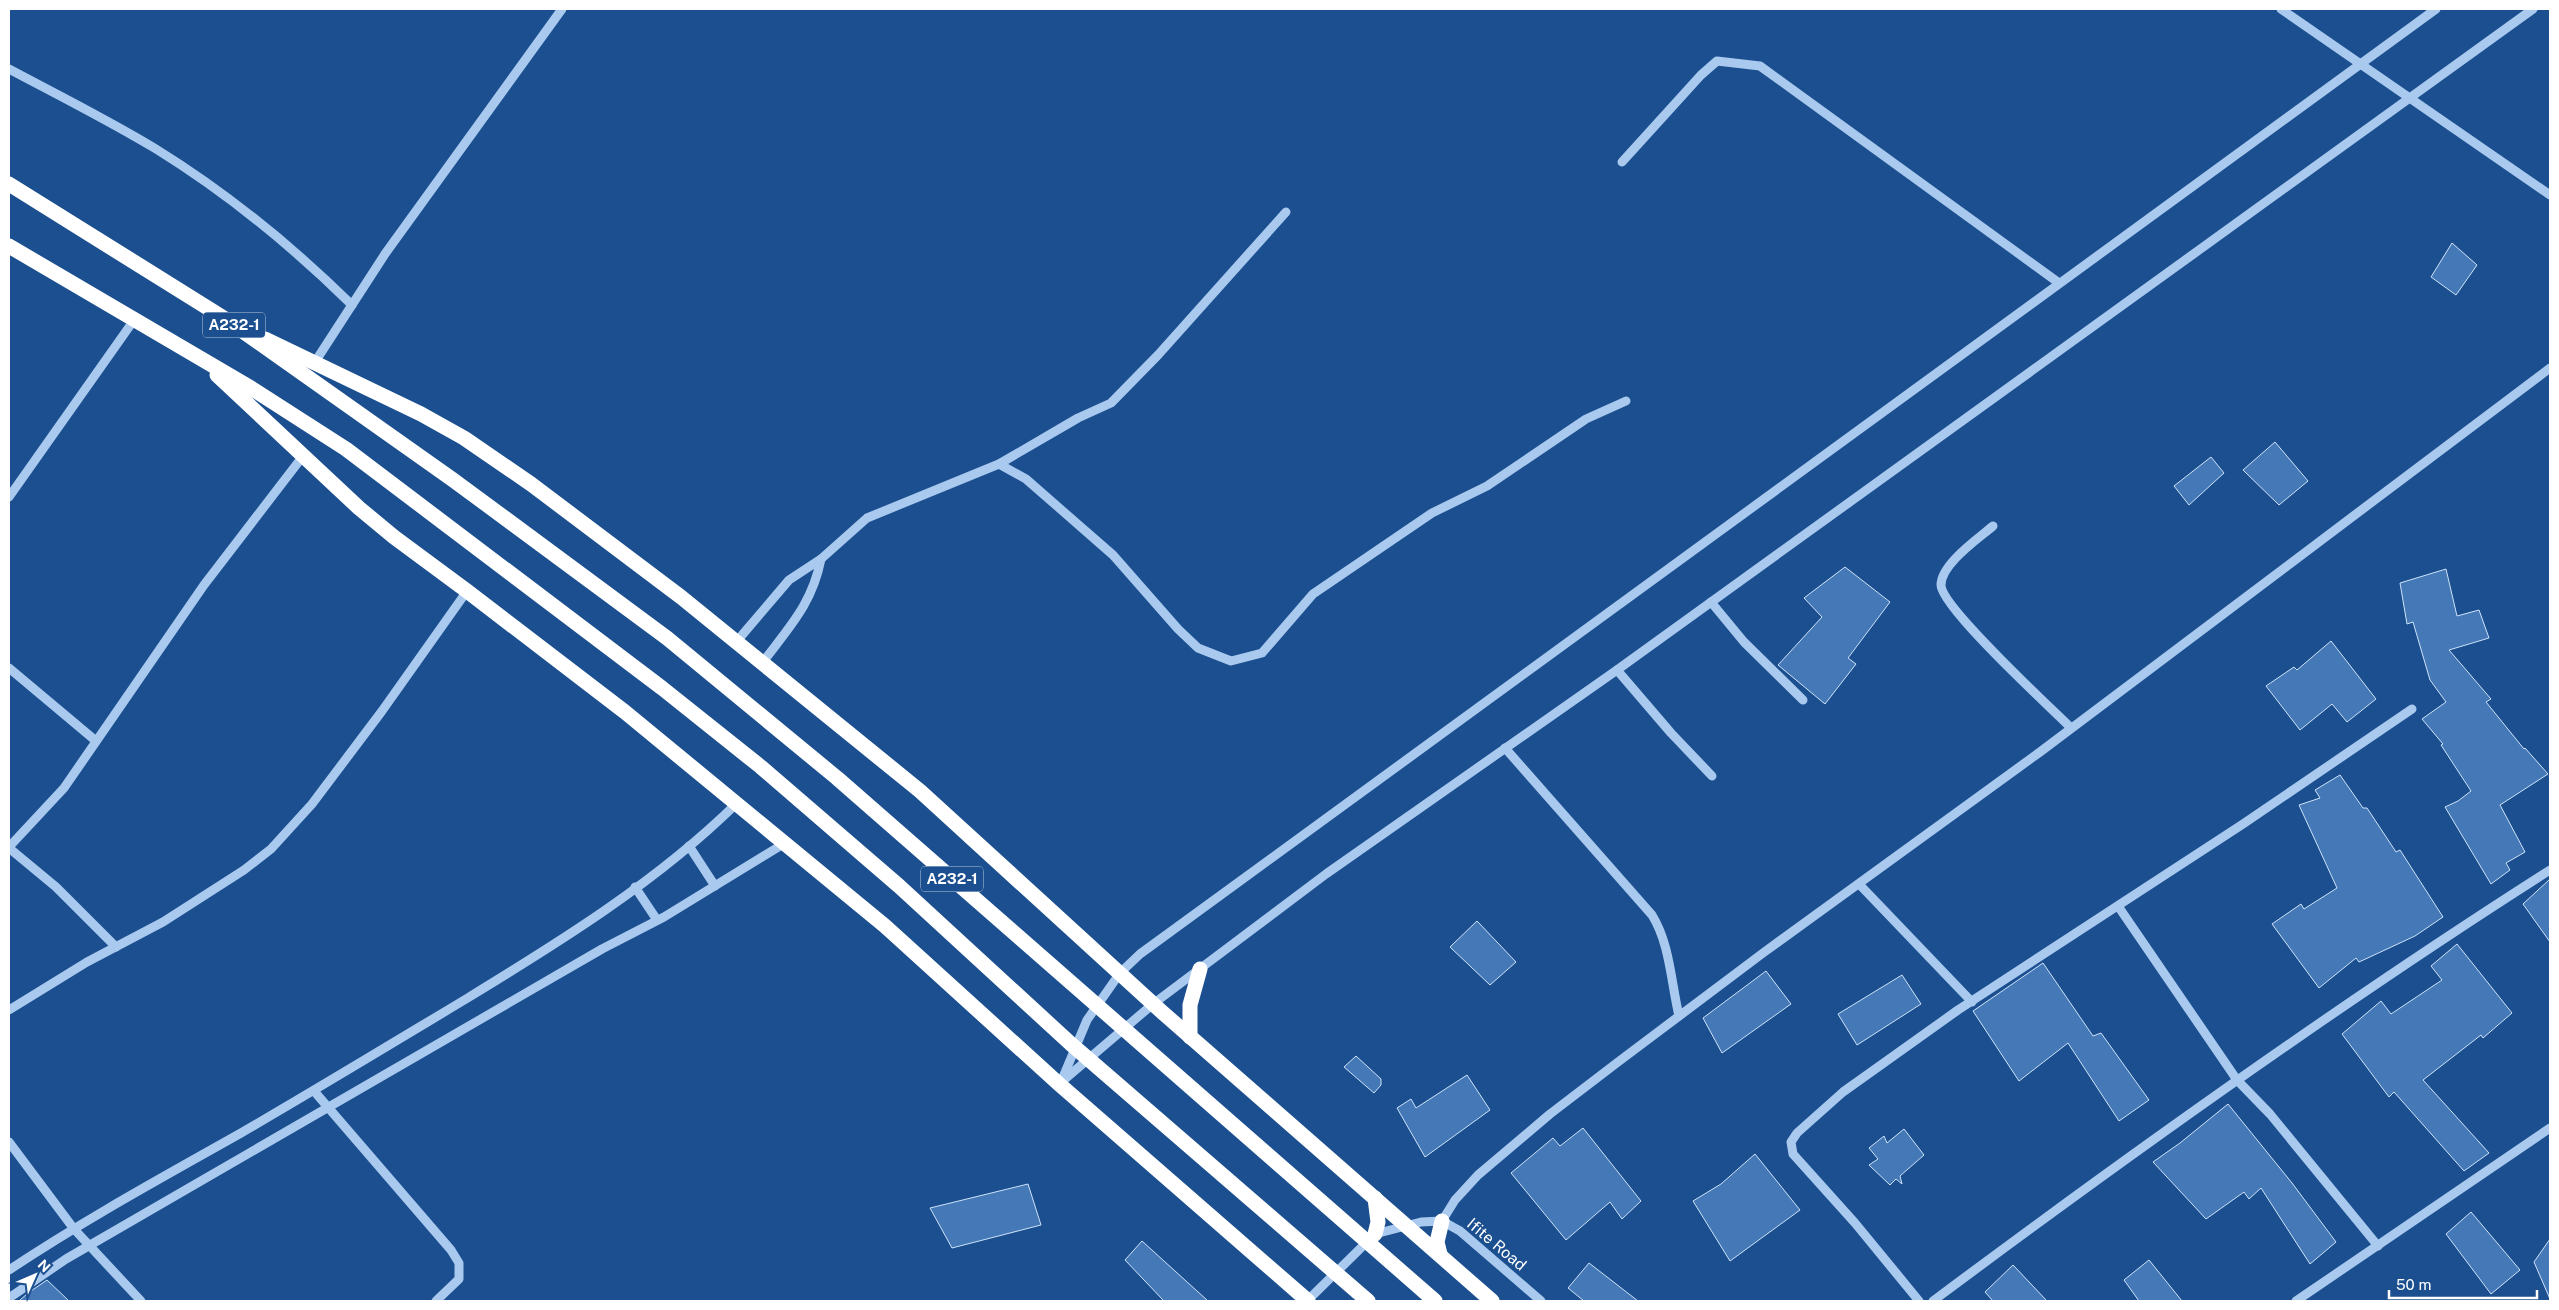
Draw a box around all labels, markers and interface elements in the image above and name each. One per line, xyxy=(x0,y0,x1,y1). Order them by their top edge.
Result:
road number: A232-1 xyxy=(203,312,265,338)
road number: A232-1 xyxy=(921,866,983,892)
street label: Ifite Road xyxy=(1463,1214,1530,1275)
north arrow xyxy=(10,1250,60,1300)
text: N xyxy=(35,1256,54,1275)
scale bar xyxy=(2389,1268,2536,1300)
text: 50 m xyxy=(2396,1276,2431,1293)

